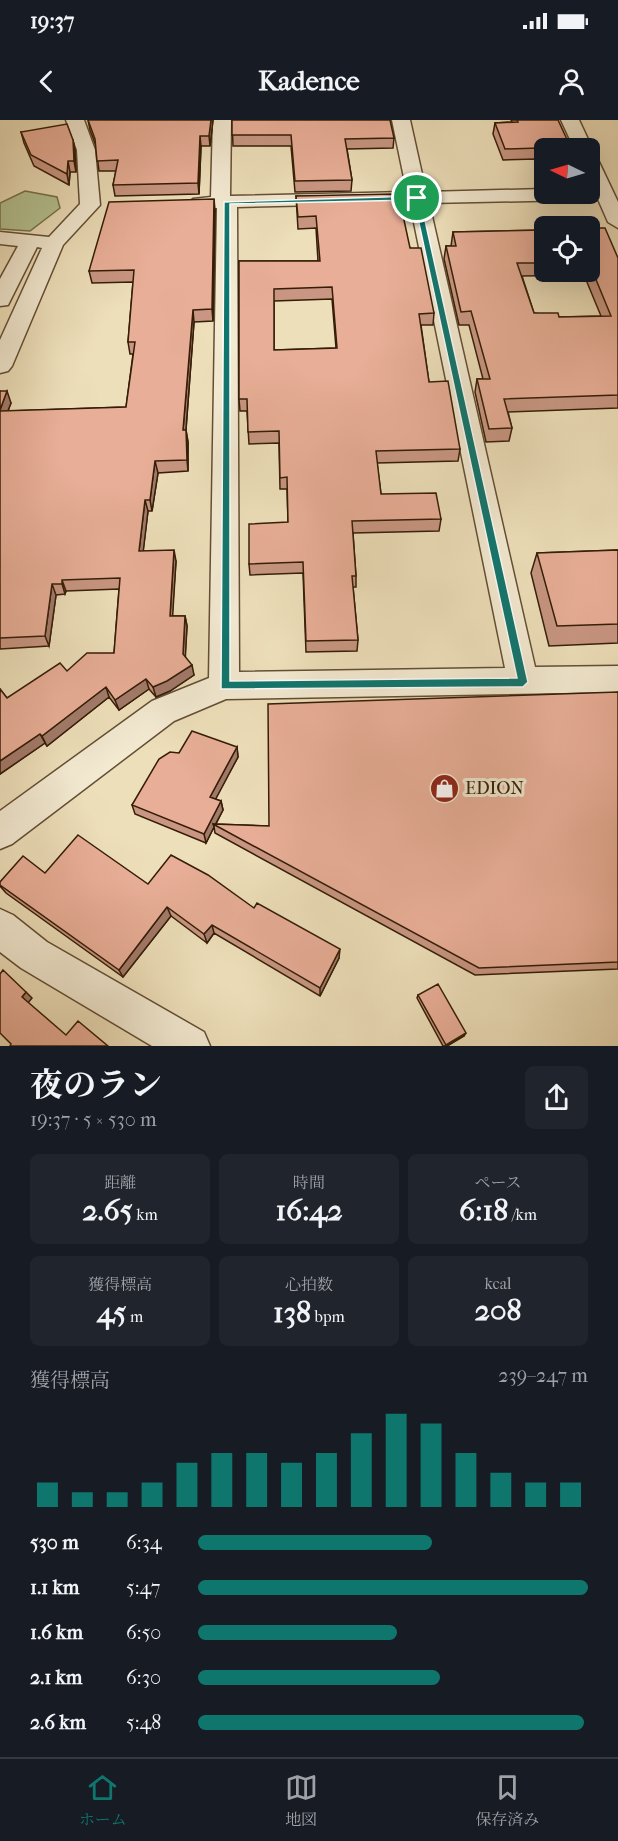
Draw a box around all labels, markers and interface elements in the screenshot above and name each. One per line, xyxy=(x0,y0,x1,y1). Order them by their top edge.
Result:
text: 19:37 xyxy=(30,8,74,34)
icon: back xyxy=(30,65,63,98)
text: Kadence xyxy=(258,65,360,97)
icon: person xyxy=(555,65,588,98)
north arrow xyxy=(534,138,600,204)
map controls xyxy=(534,138,600,282)
pin xyxy=(391,172,442,223)
icon: arrive xyxy=(400,181,433,214)
button: locate xyxy=(534,216,600,282)
shop icon: EDION xyxy=(428,772,460,804)
place label: EDION xyxy=(465,778,524,799)
text: 夜のラン xyxy=(30,1066,162,1105)
button: share xyxy=(525,1066,588,1129)
text: 19:37 · 5 × 530 m xyxy=(30,1108,157,1131)
text: 距離 xyxy=(104,1173,136,1192)
text: 時間 xyxy=(293,1173,325,1192)
text: ペース xyxy=(474,1173,522,1192)
text: 2.65 xyxy=(82,1193,133,1228)
text: 16:42 xyxy=(275,1193,343,1228)
text: 6:18 xyxy=(459,1193,508,1228)
text: km xyxy=(133,1205,158,1224)
text: /km xyxy=(508,1205,537,1224)
text: kcal xyxy=(485,1274,511,1293)
text: 獲得標高 xyxy=(88,1275,152,1294)
text: 心拍数 xyxy=(285,1275,333,1294)
text: 208 xyxy=(474,1293,522,1328)
text: 45 xyxy=(97,1295,127,1330)
text: 138 xyxy=(273,1295,311,1330)
text: m xyxy=(127,1307,143,1326)
text: bpm xyxy=(311,1307,345,1326)
text: 239–247 m xyxy=(498,1364,588,1387)
text: 獲得標高 xyxy=(30,1369,110,1392)
text: 530 m xyxy=(30,1531,79,1554)
text: 6:34 xyxy=(126,1531,162,1554)
text: 1.1 km xyxy=(30,1576,79,1599)
text: 5:47 xyxy=(126,1576,160,1599)
text: 1.6 km xyxy=(30,1621,83,1644)
text: 6:50 xyxy=(126,1621,161,1644)
text: 2.1 km xyxy=(30,1666,83,1689)
text: 6:30 xyxy=(126,1666,161,1689)
text: 2.6 km xyxy=(30,1711,86,1734)
text: 5:48 xyxy=(126,1711,161,1734)
tab: ホーム xyxy=(79,1771,127,1830)
tab: 地図 xyxy=(285,1771,318,1830)
tab: 保存済み xyxy=(475,1771,539,1830)

